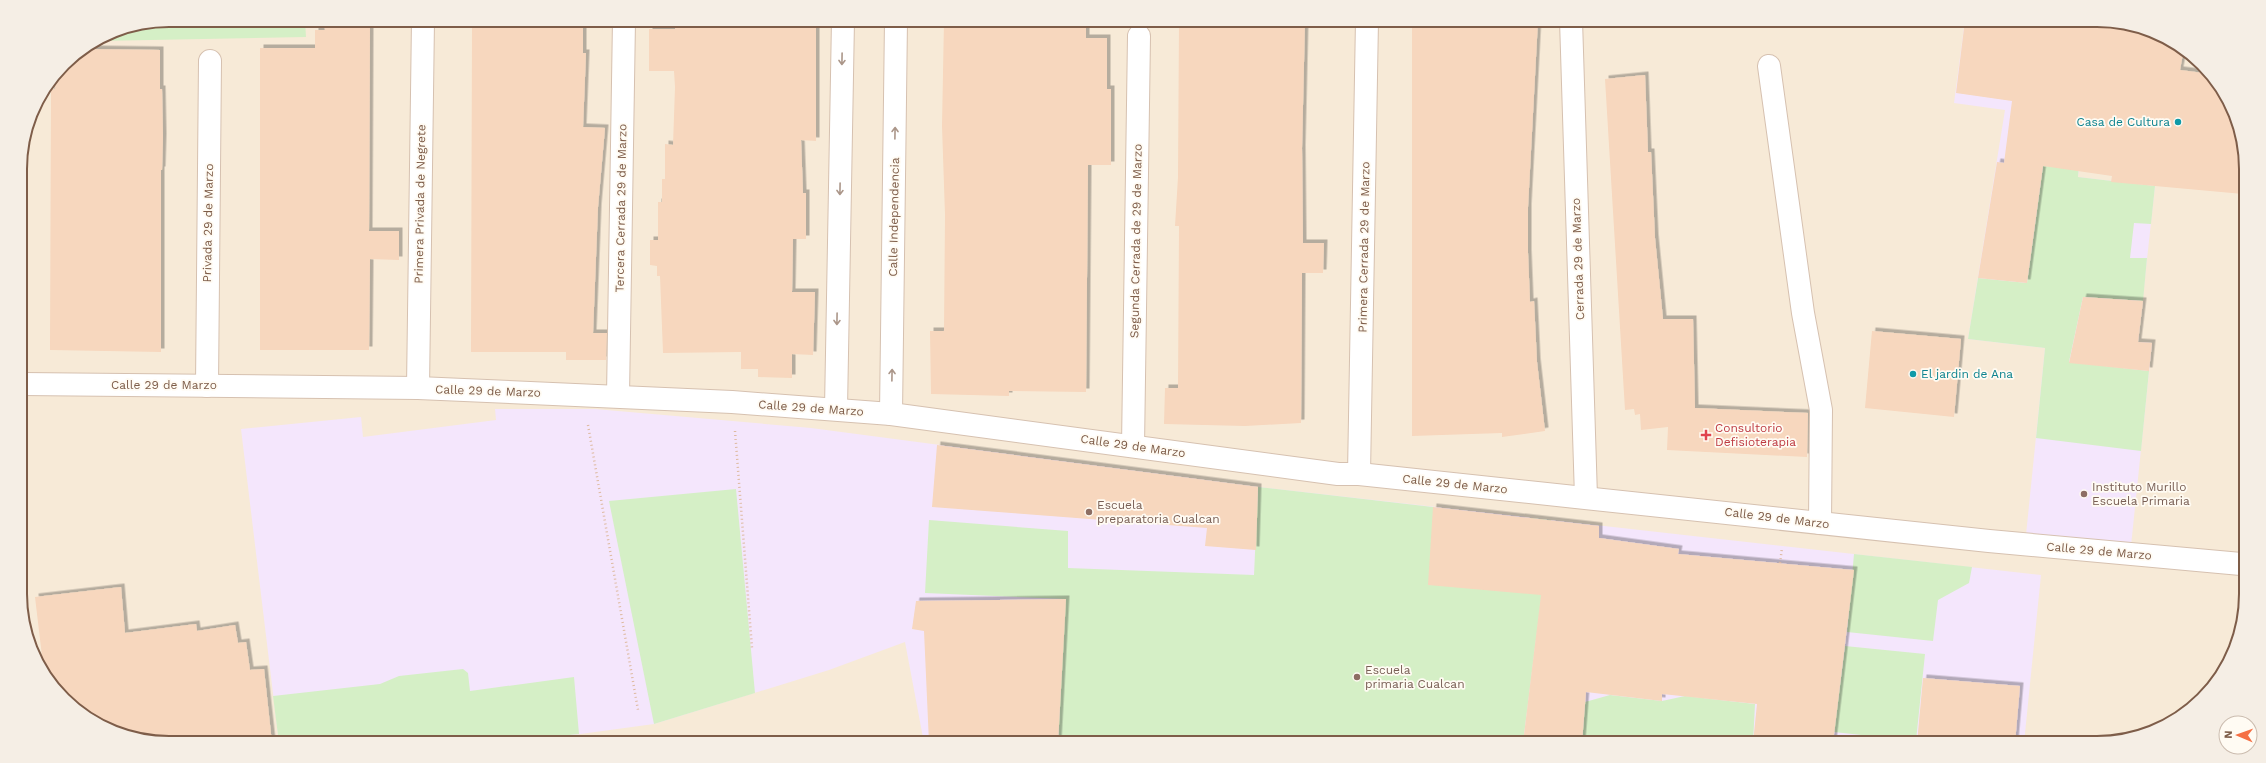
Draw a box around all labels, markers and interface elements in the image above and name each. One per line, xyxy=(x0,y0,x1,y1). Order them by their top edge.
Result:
one-way arrow xyxy=(838,52,846,65)
place label: Casa de Cultura xyxy=(2076,115,2170,129)
marker: Casa de Cultura xyxy=(2173,117,2183,127)
street label: Primera Privada de Negrete xyxy=(412,124,428,284)
street label: Tercera Cerrada 29 de Marzo xyxy=(613,124,629,292)
one-way arrow xyxy=(891,127,899,140)
street label: Segunda Cerrada de 29 de Marzo xyxy=(1127,144,1145,338)
street label: Calle Independencia xyxy=(886,157,902,277)
street label: Primera Cerrada 29 de Marzo xyxy=(1356,161,1372,333)
street label: Privada 29 de Marzo xyxy=(200,163,216,283)
one-way arrow xyxy=(836,182,844,195)
street label: Cerrada 29 de Marzo xyxy=(1569,198,1587,320)
one-way arrow xyxy=(834,312,841,325)
place label: El jardin de Ana xyxy=(1921,367,2013,381)
one-way arrow xyxy=(888,369,896,382)
marker: El jardin de Ana xyxy=(1908,369,1918,379)
street label: Calle 29 de Marzo xyxy=(111,378,217,392)
street label: Calle 29 de Marzo xyxy=(435,382,541,400)
street label: Calle 29 de Marzo xyxy=(758,397,864,419)
place label: Consultorio Defisioterapia xyxy=(1715,421,1796,449)
marker: Consultorio Defisioterapia xyxy=(1700,429,1712,441)
street label: Calle 29 de Marzo xyxy=(1080,432,1186,460)
street label: Calle 29 de Marzo xyxy=(1402,472,1508,496)
place label: Instituto Murillo Escuela Primaria xyxy=(2092,480,2190,508)
marker: Instituto Murillo Escuela Primaria xyxy=(2079,489,2089,499)
place label: Escuela preparatoria Cualcan xyxy=(1097,498,1220,526)
street label: Calle 29 de Marzo xyxy=(1724,505,1830,531)
marker: Escuela preparatoria Cualcan xyxy=(1084,507,1094,517)
street label: Calle 29 de Marzo xyxy=(2046,539,2152,563)
place label: Escuela primaria Cualcan xyxy=(1365,663,1465,691)
marker: Escuela primaria Cualcan xyxy=(1352,672,1362,682)
north arrow xyxy=(2218,715,2258,755)
text: N xyxy=(2222,730,2235,739)

